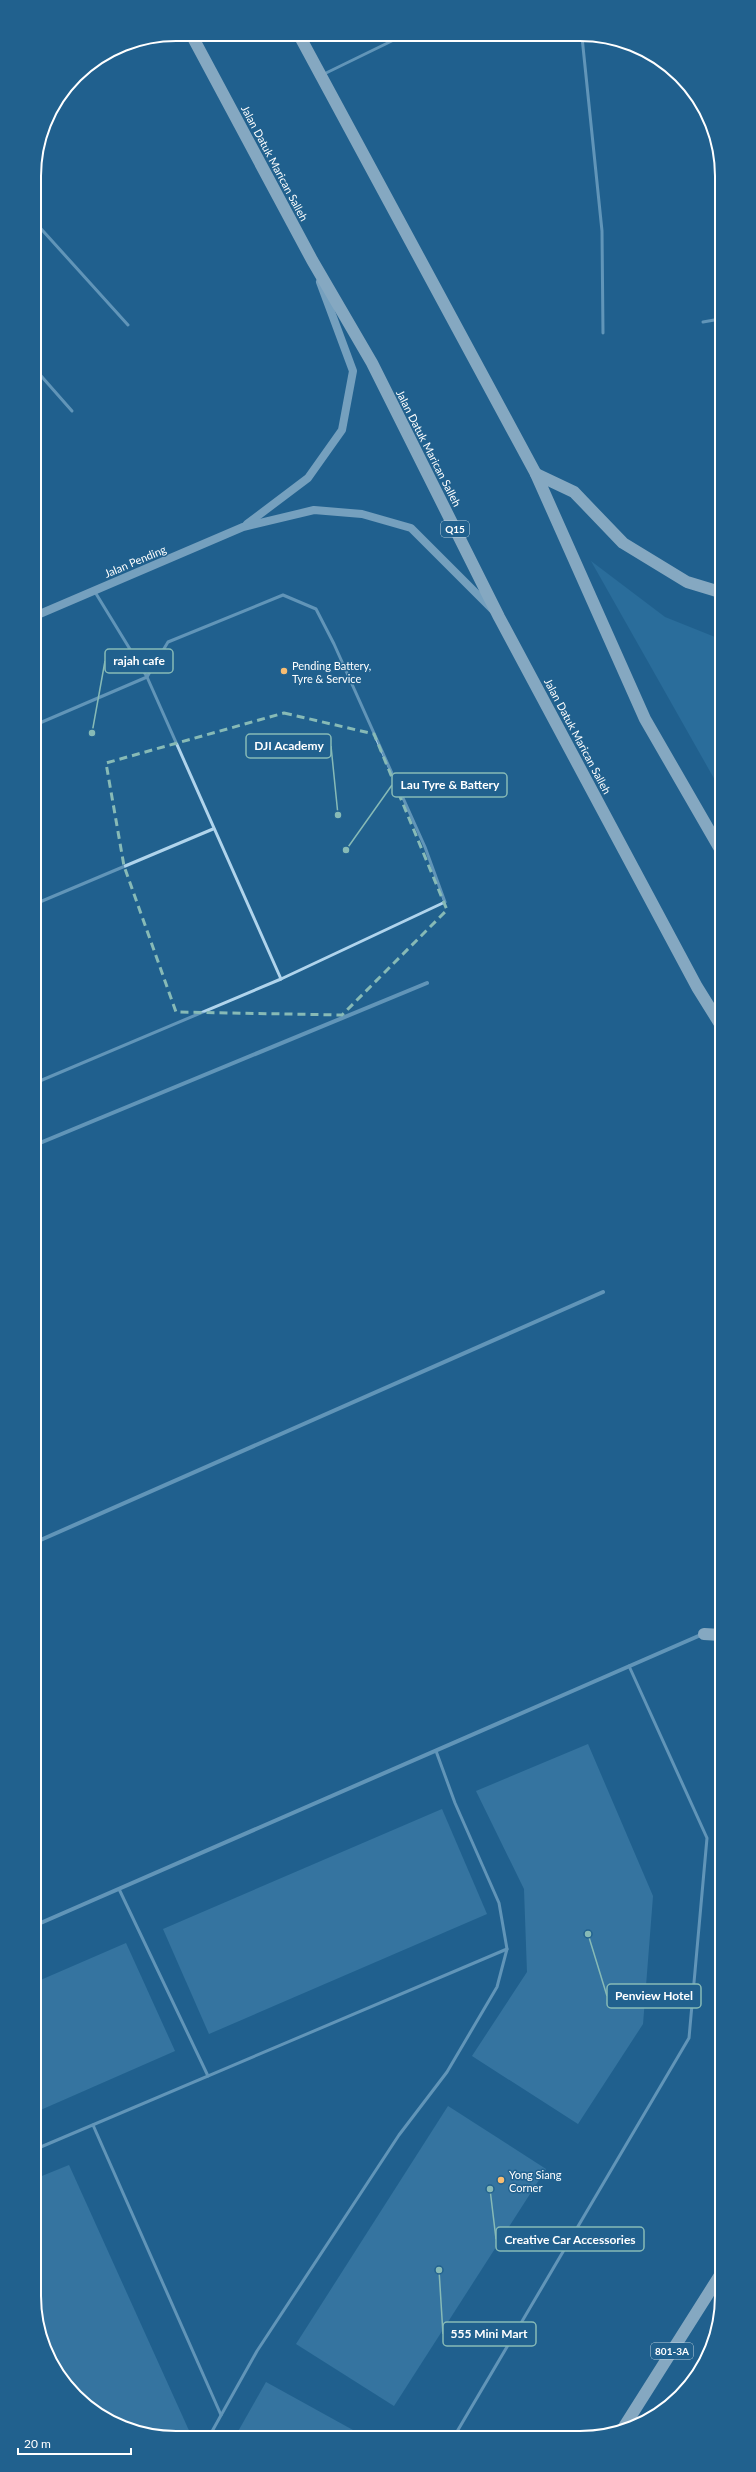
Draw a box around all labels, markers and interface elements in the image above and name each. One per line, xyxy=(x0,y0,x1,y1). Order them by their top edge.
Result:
street label: Jalan Datuk Marican Salleh xyxy=(239,103,311,223)
street label: Jalan Datuk Marican Salleh xyxy=(394,387,464,509)
road number: Q15 xyxy=(441,521,469,537)
street label: Jalan Pending xyxy=(102,542,168,580)
callout: rajah cafe xyxy=(105,649,173,673)
text: rajah cafe xyxy=(113,653,165,668)
place label: Pending Battery, Tyre & Service xyxy=(292,659,371,685)
marker: Pending Battery, Tyre & Service xyxy=(279,666,289,676)
street label: Jalan Datuk Marican Salleh xyxy=(542,676,614,796)
callout: DJI Academy xyxy=(246,734,331,758)
text: DJI Academy xyxy=(254,738,324,753)
callout: Lau Tyre & Battery xyxy=(392,773,507,797)
text: Lau Tyre & Battery xyxy=(401,777,500,792)
callout: Penview Hotel xyxy=(607,1984,701,2008)
text: Penview Hotel xyxy=(615,1988,693,2003)
place label: Yong Siang Corner xyxy=(509,2168,562,2194)
marker: Yong Siang Corner xyxy=(496,2175,506,2185)
callout: Creative Car Accessories xyxy=(496,2227,644,2251)
text: Creative Car Accessories xyxy=(504,2232,636,2247)
callout: 555 Mini Mart xyxy=(443,2322,536,2346)
text: 555 Mini Mart xyxy=(450,2326,528,2341)
road number: 801-3A xyxy=(651,2343,693,2359)
scale bar xyxy=(18,2430,131,2456)
text: 20 m xyxy=(24,2436,51,2451)

